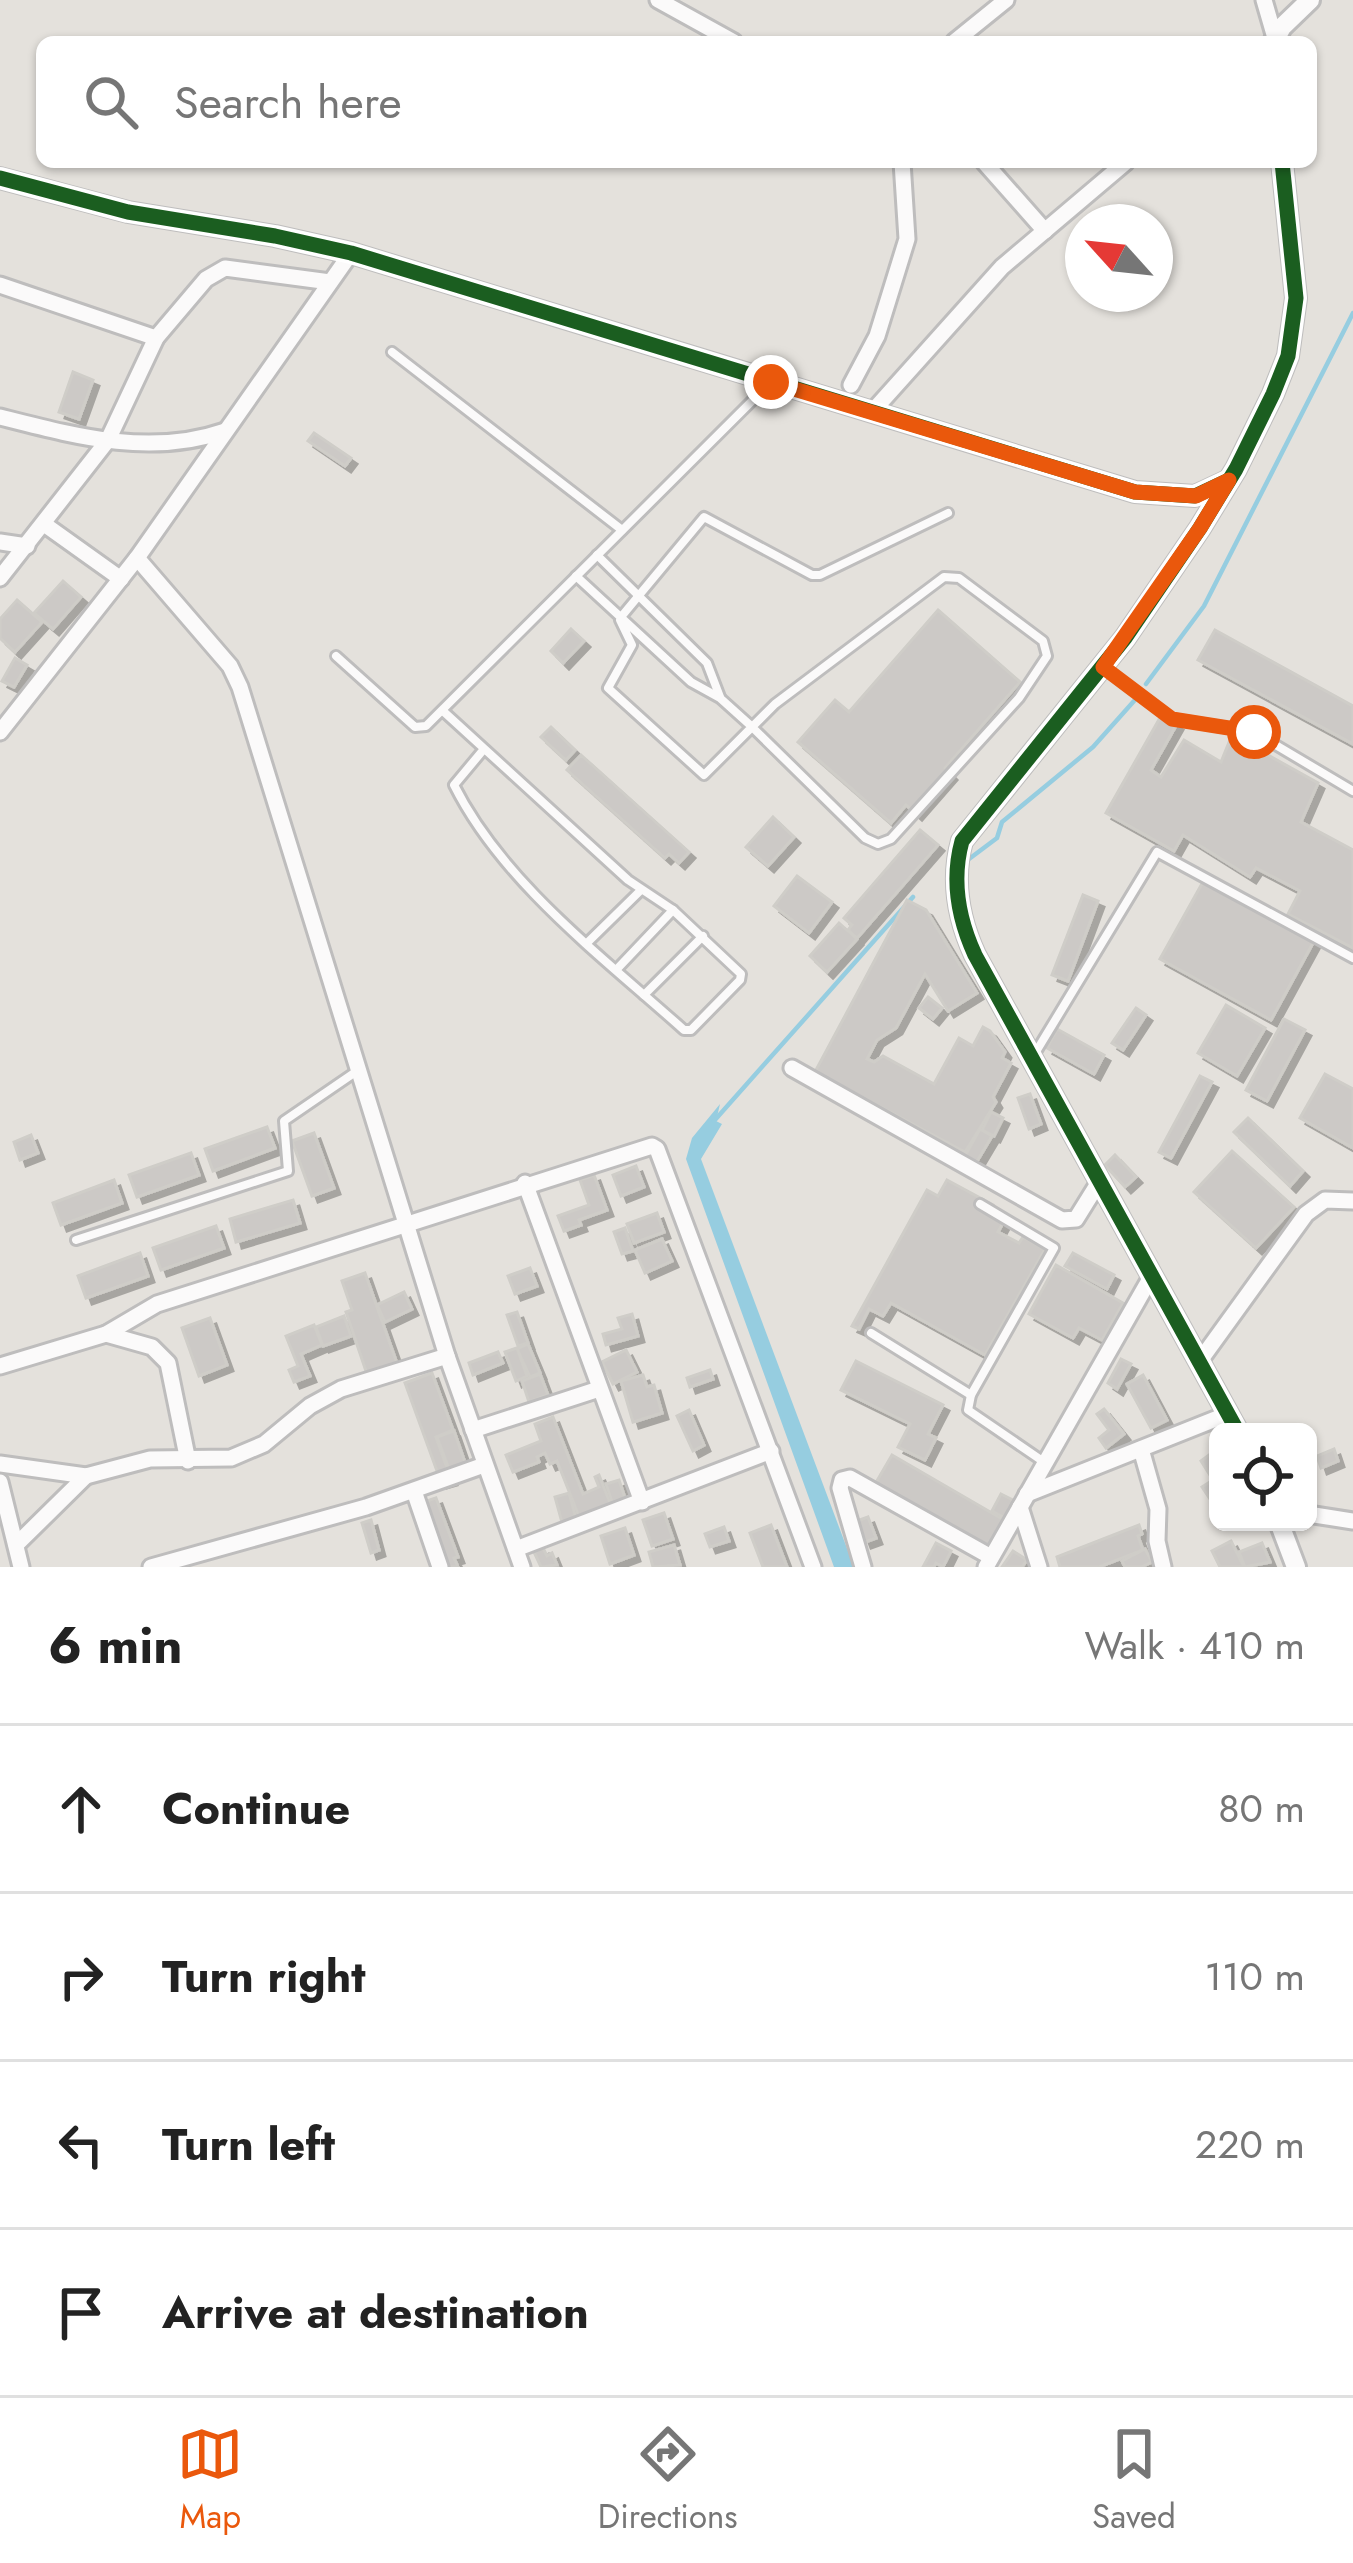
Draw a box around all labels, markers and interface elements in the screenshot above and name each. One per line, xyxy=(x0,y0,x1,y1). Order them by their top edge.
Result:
search box xyxy=(36,36,1317,168)
icon: search xyxy=(78,69,144,135)
text: Search here xyxy=(174,70,402,135)
north arrow xyxy=(1065,204,1173,312)
route end xyxy=(744,355,798,409)
route start xyxy=(1227,705,1281,759)
map controls xyxy=(1209,1423,1317,1531)
button: locate xyxy=(1209,1423,1317,1531)
text: 6 min xyxy=(48,1608,183,1682)
text: Walk · 410 m xyxy=(1084,1617,1305,1674)
icon: ahead xyxy=(48,1776,114,1842)
text: Continue xyxy=(162,1776,350,1841)
text: 80 m xyxy=(1218,1780,1305,1837)
icon: right xyxy=(48,1944,114,2010)
text: Turn right xyxy=(162,1944,366,2009)
text: 110 m xyxy=(1204,1948,1305,2005)
icon: left xyxy=(48,2112,114,2178)
text: Turn left xyxy=(162,2112,335,2177)
text: 220 m xyxy=(1195,2116,1305,2173)
icon: arrive xyxy=(48,2280,114,2346)
text: Arrive at destination xyxy=(162,2280,589,2345)
tab: Map xyxy=(177,2421,243,2540)
tab: Directions xyxy=(598,2421,738,2540)
tab: Saved xyxy=(1092,2421,1176,2540)

